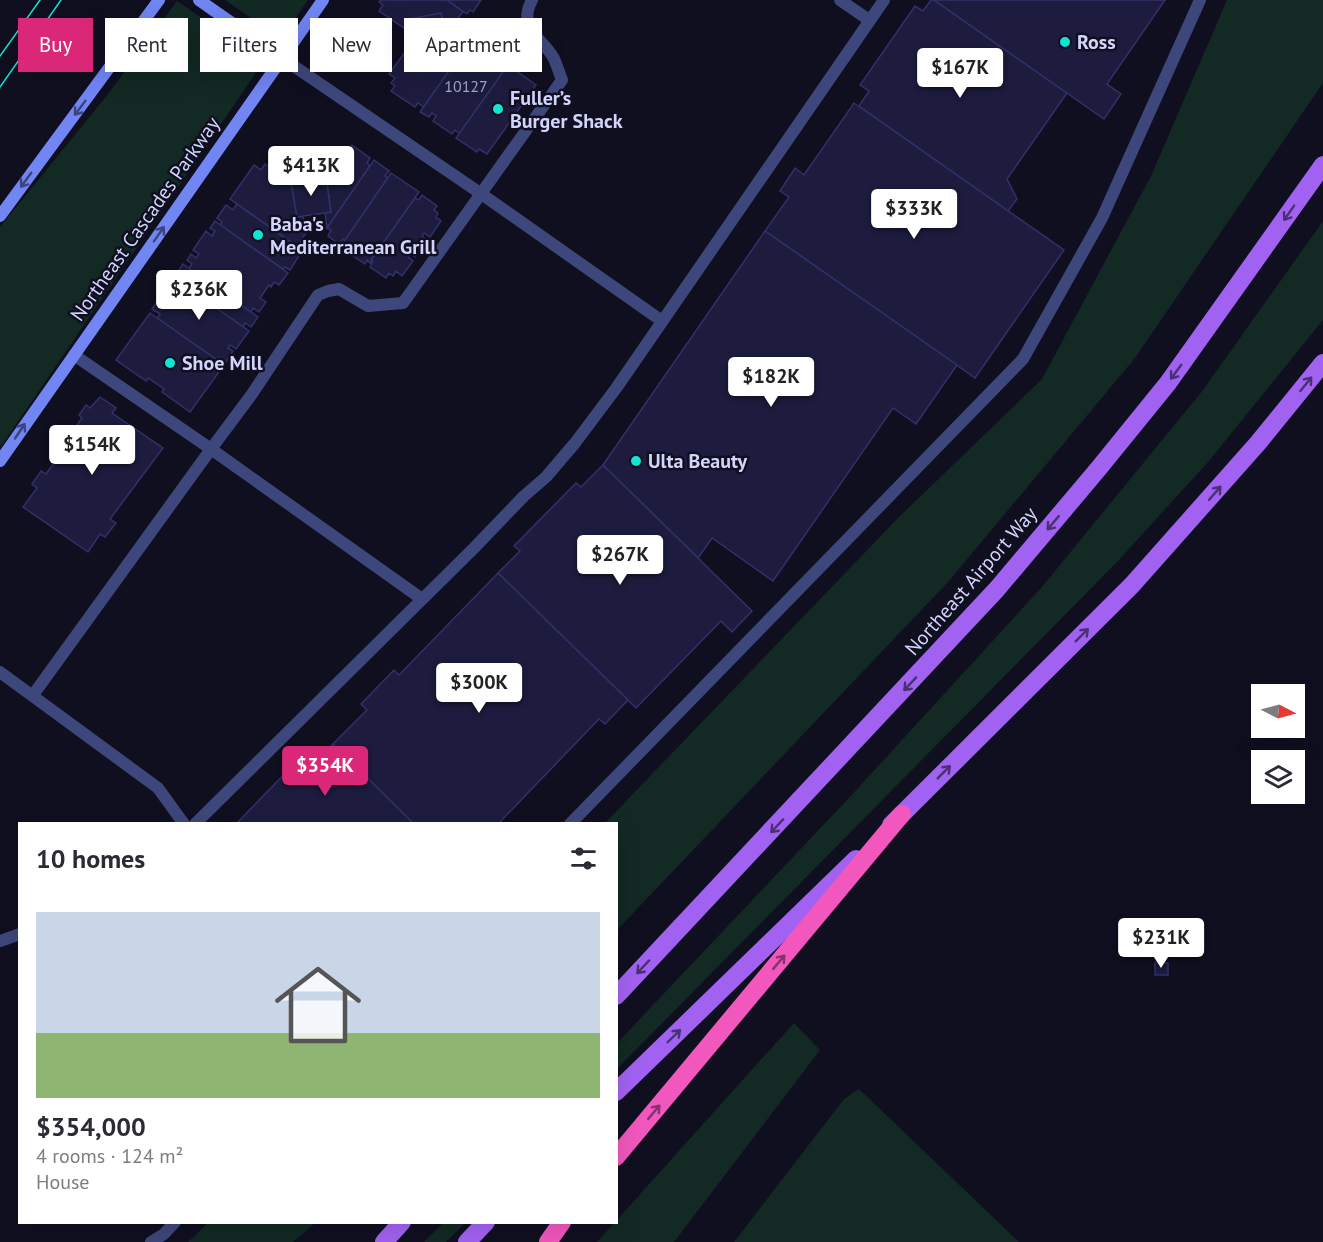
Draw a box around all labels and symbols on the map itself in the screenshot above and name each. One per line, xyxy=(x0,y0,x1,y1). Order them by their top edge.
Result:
place label: Ross xyxy=(1077,29,1116,55)
marker: Ross xyxy=(1058,35,1072,49)
pin: $167K xyxy=(918,48,1002,99)
house number: 10127 xyxy=(444,76,488,96)
place label: Fuller’s Burger Shack xyxy=(510,85,623,134)
one-way arrow xyxy=(74,99,86,115)
marker: Fuller’s Burger Shack xyxy=(491,102,505,116)
street label: Northeast Cascades Parkway xyxy=(64,111,226,326)
pin: $413K xyxy=(269,146,353,197)
one-way arrow xyxy=(20,171,33,187)
pin: $333K xyxy=(872,189,956,240)
one-way arrow xyxy=(1283,204,1295,220)
place label: Baba's Mediterranean Grill xyxy=(270,211,436,260)
one-way arrow xyxy=(153,226,165,243)
marker: Baba's Mediterranean Grill xyxy=(251,228,265,242)
pin: $236K xyxy=(157,270,241,321)
place label: Shoe Mill xyxy=(182,350,263,376)
marker: Shoe Mill xyxy=(163,356,177,370)
pin: $182K xyxy=(729,357,813,408)
one-way arrow xyxy=(1170,363,1182,379)
one-way arrow xyxy=(1300,376,1313,392)
one-way arrow xyxy=(14,423,26,440)
pin: $154K xyxy=(50,425,134,476)
place label: Ulta Beauty xyxy=(648,448,748,474)
marker: Ulta Beauty xyxy=(629,454,643,468)
one-way arrow xyxy=(1208,485,1222,500)
street label: Northeast Airport Way xyxy=(899,501,1043,661)
one-way arrow xyxy=(1046,515,1060,530)
pin: $267K xyxy=(578,535,662,586)
one-way arrow xyxy=(1075,628,1090,642)
pin: $300K xyxy=(437,663,521,714)
one-way arrow xyxy=(903,676,918,691)
north arrow xyxy=(1251,684,1305,738)
pin: $354K xyxy=(283,746,367,797)
one-way arrow xyxy=(936,765,951,780)
one-way arrow xyxy=(770,818,784,833)
pin: $231K xyxy=(1119,918,1203,969)
one-way arrow xyxy=(772,955,786,970)
one-way arrow xyxy=(636,960,650,975)
one-way arrow xyxy=(666,1029,681,1043)
one-way arrow xyxy=(647,1105,661,1120)

